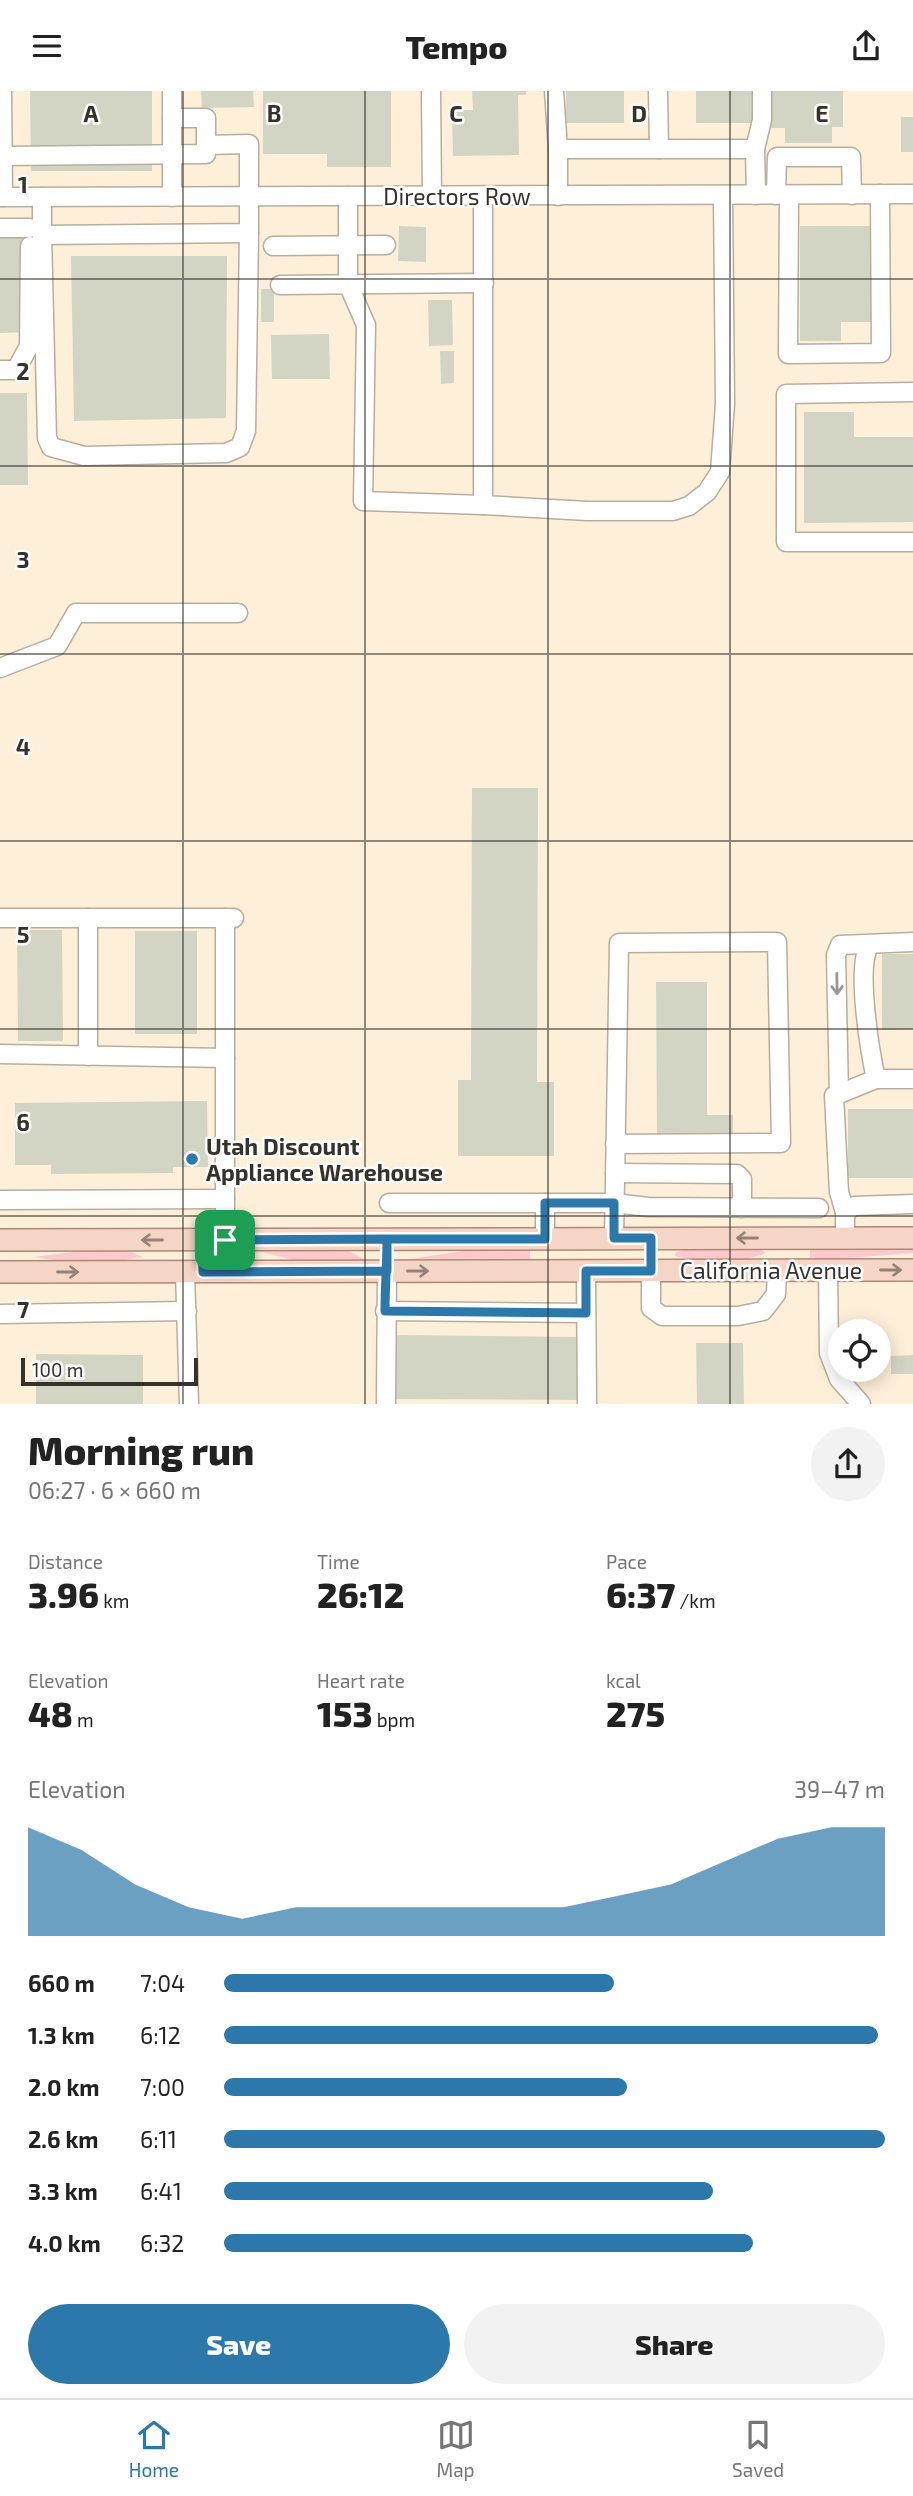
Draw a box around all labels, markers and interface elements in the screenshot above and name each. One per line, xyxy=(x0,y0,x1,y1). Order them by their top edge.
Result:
icon: menu xyxy=(28,27,66,65)
text: Tempo xyxy=(405,27,508,65)
icon: share xyxy=(847,27,885,65)
text: A xyxy=(83,99,99,127)
text: B xyxy=(267,99,281,127)
text: C xyxy=(449,99,463,127)
text: D xyxy=(631,99,647,127)
text: E xyxy=(815,99,829,127)
text: 1 xyxy=(18,170,28,198)
street label: Directors Row xyxy=(383,182,531,210)
text: 2 xyxy=(16,357,30,385)
text: 3 xyxy=(16,545,30,573)
text: 4 xyxy=(16,732,30,760)
text: 5 xyxy=(17,920,29,948)
one-way arrow xyxy=(830,972,843,995)
text: 6 xyxy=(16,1108,30,1136)
place label: Utah Discount Appliance Warehouse xyxy=(206,1132,443,1186)
marker: Utah Discount Appliance Warehouse xyxy=(184,1151,200,1167)
pin xyxy=(195,1210,255,1270)
icon: arrive xyxy=(206,1221,244,1259)
one-way arrow xyxy=(736,1231,759,1245)
one-way arrow xyxy=(141,1233,164,1247)
street label: California Avenue xyxy=(680,1256,862,1284)
one-way arrow xyxy=(879,1263,902,1277)
one-way arrow xyxy=(406,1264,429,1278)
one-way arrow xyxy=(56,1265,79,1279)
text: 7 xyxy=(17,1295,29,1323)
map controls xyxy=(828,1319,891,1382)
button: locate xyxy=(828,1319,891,1382)
scale bar xyxy=(21,1355,198,1387)
text: 100 m xyxy=(32,1358,83,1381)
text: Morning run xyxy=(28,1427,254,1473)
button: share xyxy=(811,1427,885,1501)
text: 06:27 · 6 × 660 m xyxy=(28,1476,201,1504)
text: Distance xyxy=(28,1550,103,1573)
text: Time xyxy=(317,1550,360,1573)
text: Pace xyxy=(606,1550,647,1573)
text: 3.96 xyxy=(28,1573,99,1615)
text: 26:12 xyxy=(317,1573,405,1615)
text: 6:37 xyxy=(606,1573,675,1615)
text: km xyxy=(99,1589,129,1612)
text: /km xyxy=(675,1589,716,1612)
text: Elevation xyxy=(28,1669,109,1692)
text: Heart rate xyxy=(317,1669,405,1692)
text: kcal xyxy=(606,1669,641,1692)
text: 48 xyxy=(28,1692,73,1734)
text: 153 xyxy=(317,1692,372,1734)
text: 275 xyxy=(606,1692,665,1734)
text: m xyxy=(73,1708,94,1731)
text: bpm xyxy=(372,1708,415,1731)
text: Elevation xyxy=(28,1775,126,1803)
text: 39–47 m xyxy=(794,1775,885,1803)
text: 660 m xyxy=(28,1969,95,1997)
text: 7:04 xyxy=(140,1969,185,1997)
text: 1.3 km xyxy=(28,2021,95,2049)
text: 6:12 xyxy=(140,2021,181,2049)
text: 2.0 km xyxy=(28,2073,100,2101)
text: 7:00 xyxy=(140,2073,185,2101)
text: 2.6 km xyxy=(28,2125,99,2153)
text: 6:11 xyxy=(140,2125,177,2153)
text: 3.3 km xyxy=(28,2177,98,2205)
text: 6:41 xyxy=(140,2177,182,2205)
text: 4.0 km xyxy=(28,2229,101,2257)
text: 6:32 xyxy=(140,2229,184,2257)
button: Save xyxy=(28,2304,450,2384)
button: Share xyxy=(464,2304,885,2384)
tab: Home xyxy=(129,2416,179,2481)
tab: Map xyxy=(437,2416,475,2481)
tab: Saved xyxy=(732,2416,784,2481)

